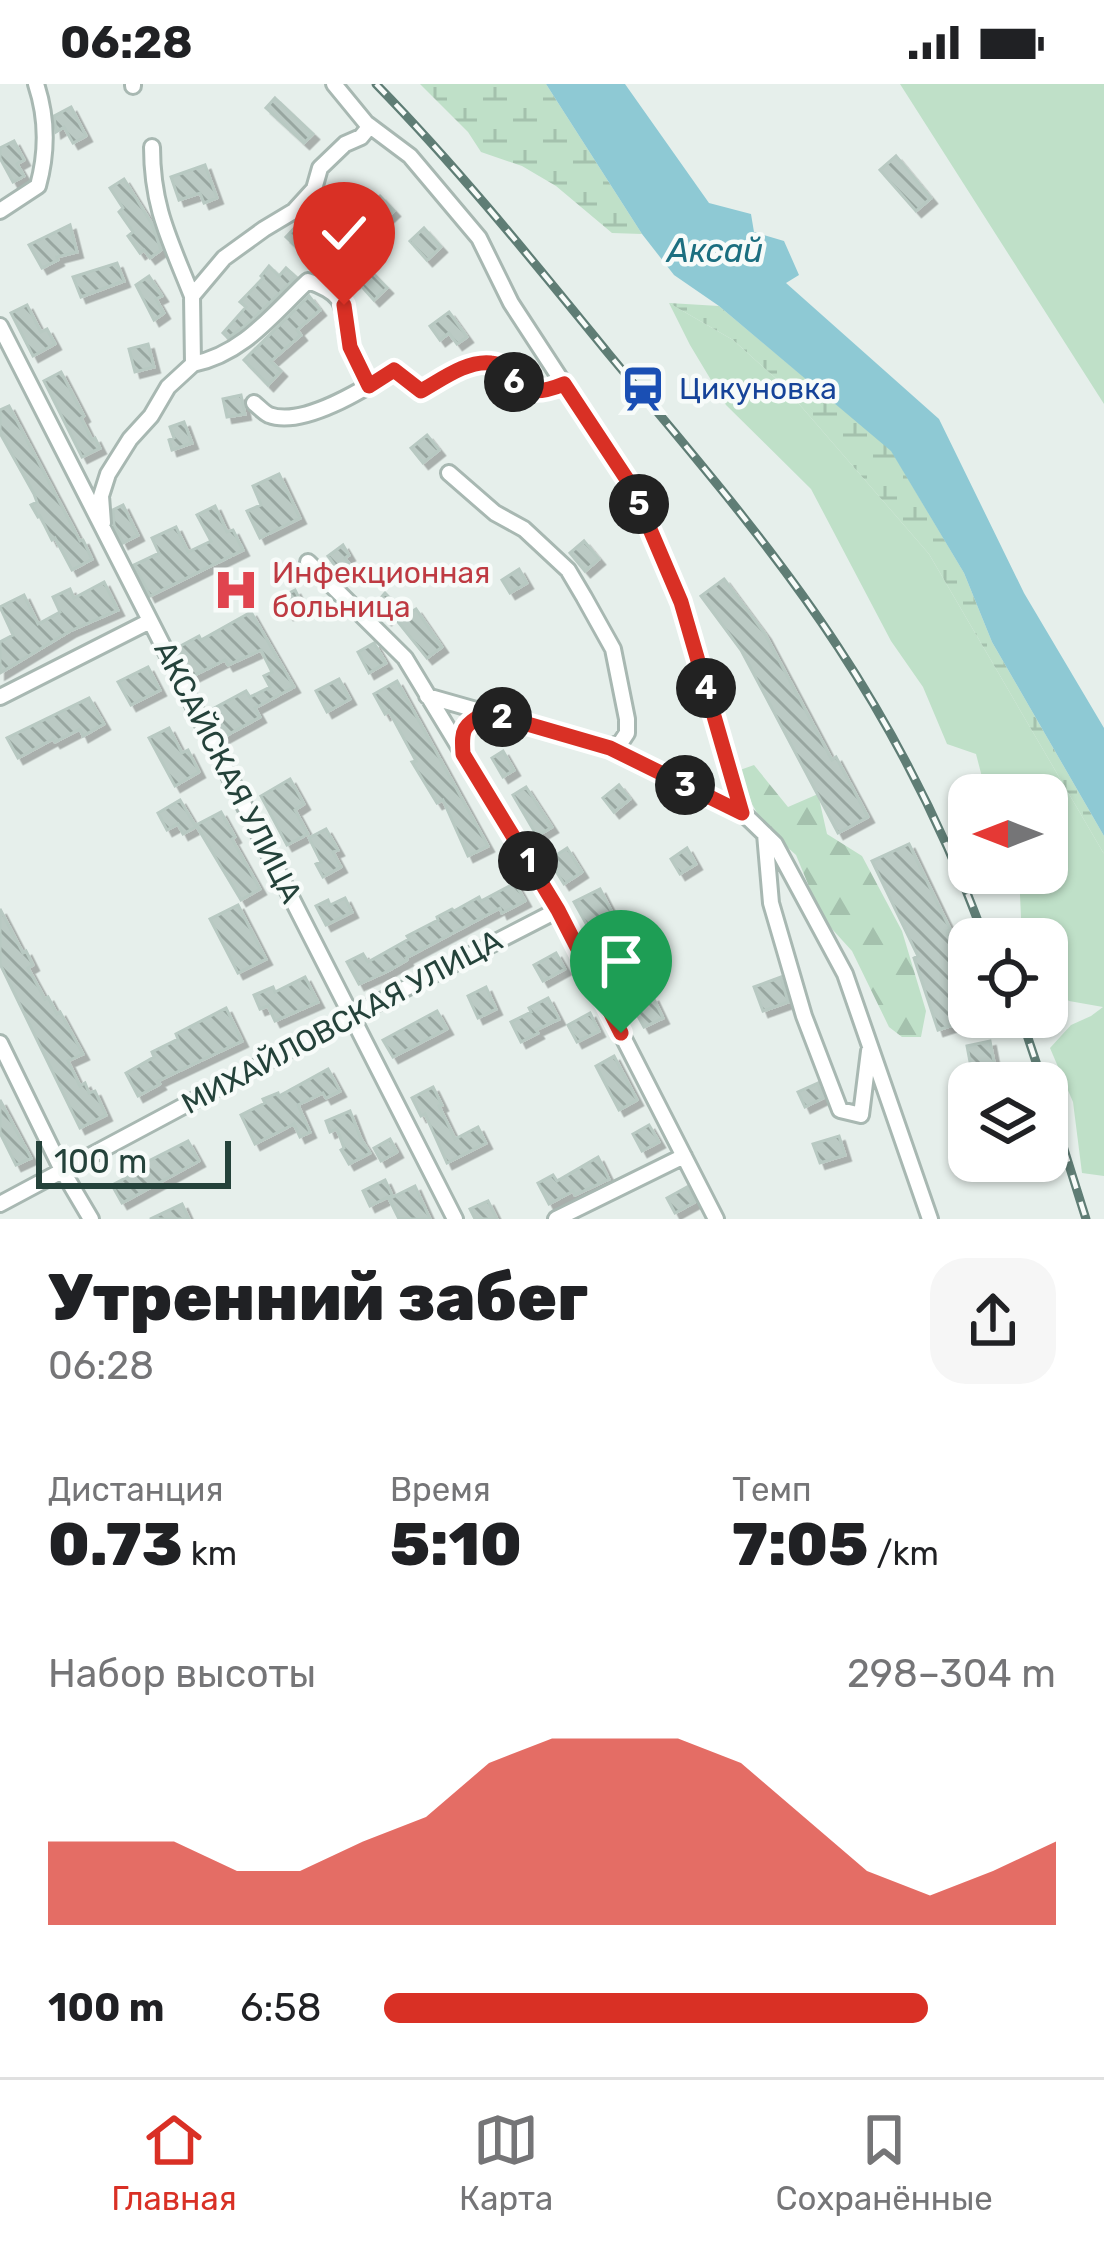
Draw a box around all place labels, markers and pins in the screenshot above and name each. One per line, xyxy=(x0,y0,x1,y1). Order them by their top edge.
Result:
pin xyxy=(293,182,395,305)
pin: 6 xyxy=(484,352,544,412)
station icon: Цикуновка xyxy=(618,364,668,414)
place label: Цикуновка xyxy=(679,371,837,407)
pin: 5 xyxy=(609,474,669,534)
place label: Инфекционная больница xyxy=(272,555,490,625)
hospital icon: Инфекционная больница xyxy=(211,565,261,615)
pin: 4 xyxy=(676,658,736,718)
pin: 2 xyxy=(472,687,532,747)
pin: 3 xyxy=(655,755,715,815)
pin: 1 xyxy=(498,831,558,891)
pin xyxy=(570,910,672,1033)

